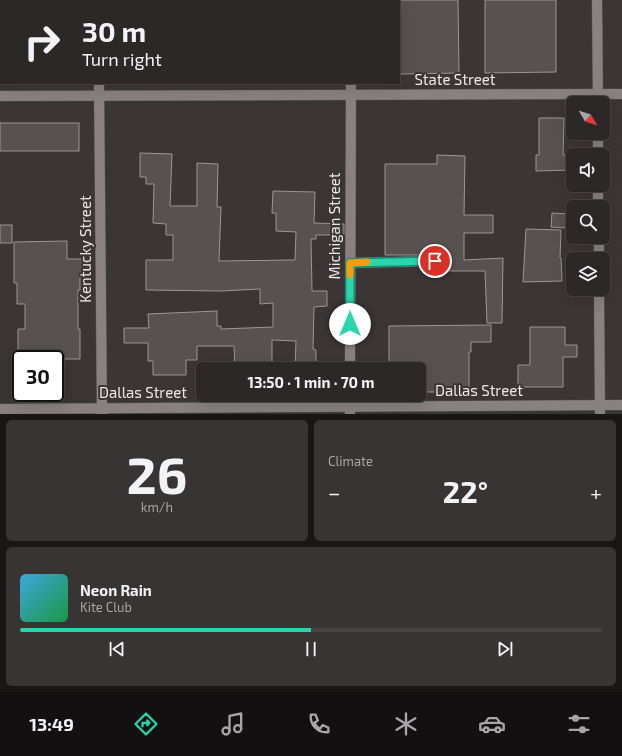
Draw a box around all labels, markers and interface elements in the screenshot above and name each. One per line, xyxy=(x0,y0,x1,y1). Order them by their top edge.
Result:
text: 30 m xyxy=(82,14,146,48)
icon: right xyxy=(16,16,68,68)
text: Turn right xyxy=(82,48,162,70)
street label: State Street xyxy=(414,70,496,88)
north arrow xyxy=(566,96,610,140)
map controls xyxy=(566,96,610,296)
button: sound xyxy=(566,148,610,192)
street label: Michigan Street xyxy=(325,172,343,279)
street label: Kentucky Street xyxy=(76,195,94,303)
button: search xyxy=(566,200,610,244)
pin xyxy=(418,244,452,278)
icon: arrive xyxy=(424,250,446,272)
button: layers xyxy=(566,252,610,296)
position arrow xyxy=(329,303,371,345)
speed limit sign: 30 xyxy=(12,350,64,402)
text: 13:50 · 1 min · 70 m xyxy=(247,373,375,391)
street label: Dallas Street xyxy=(435,381,523,399)
street label: Dallas Street xyxy=(99,383,187,401)
text: 26 xyxy=(127,442,187,504)
text: Climate xyxy=(328,453,373,469)
text: 22° xyxy=(443,473,488,509)
text: − xyxy=(328,479,341,505)
text: + xyxy=(590,479,602,505)
text: km/h xyxy=(141,499,173,515)
text: Neon Rain xyxy=(80,581,152,599)
text: Kite Club xyxy=(80,599,132,615)
icon: previous xyxy=(106,638,128,660)
icon: pause xyxy=(300,638,322,660)
icon: next xyxy=(494,638,516,660)
icon: directions xyxy=(132,710,160,738)
icon: music xyxy=(219,710,247,738)
icon: phone xyxy=(305,710,333,738)
icon: climate xyxy=(392,710,420,738)
icon: car xyxy=(478,710,506,738)
icon: filters xyxy=(565,710,593,738)
text: 13:49 xyxy=(29,713,74,735)

